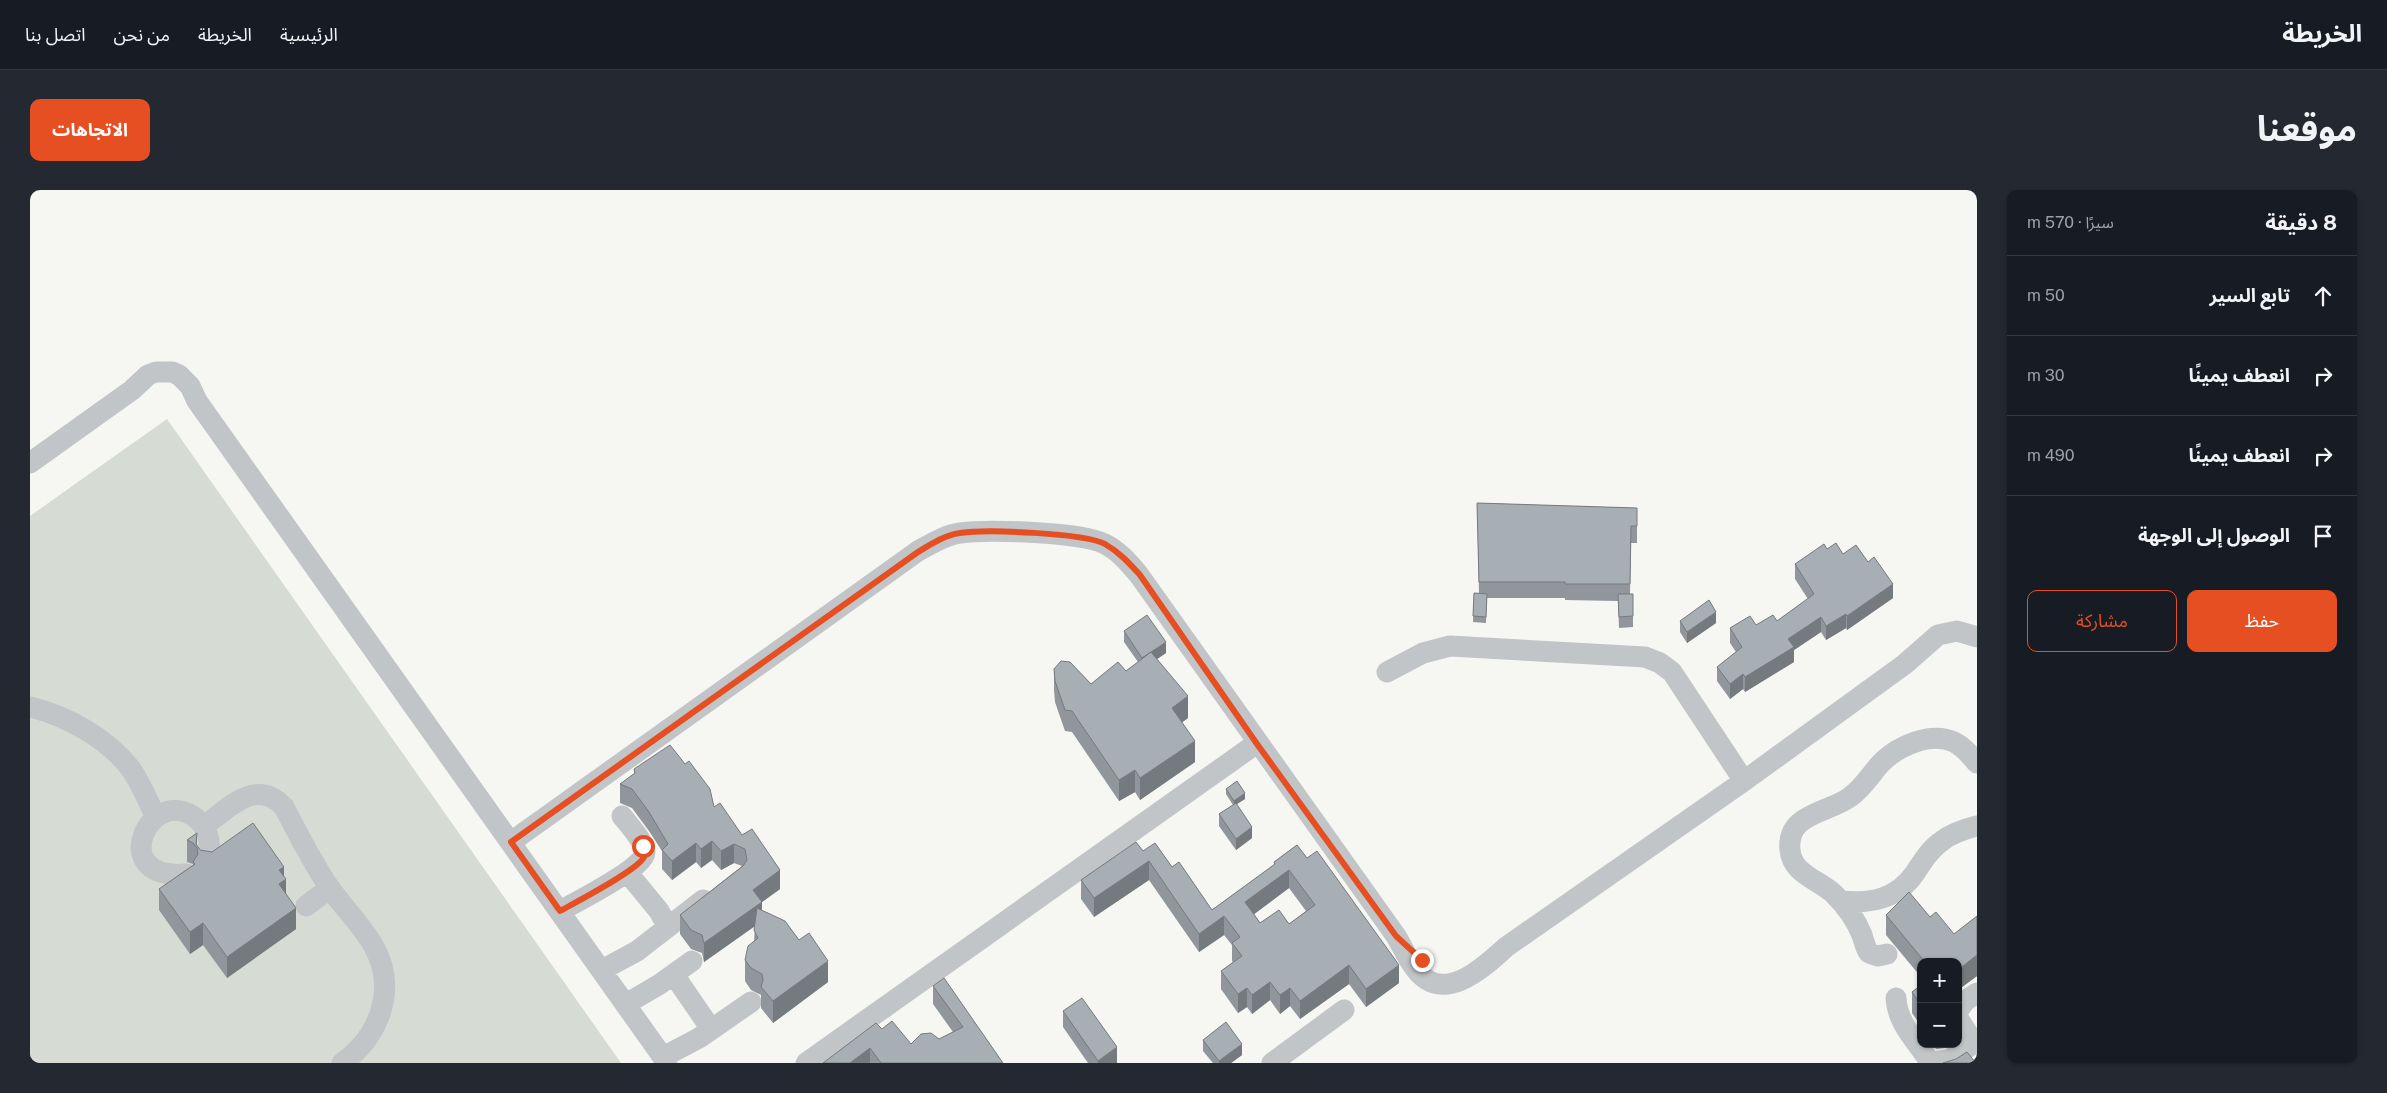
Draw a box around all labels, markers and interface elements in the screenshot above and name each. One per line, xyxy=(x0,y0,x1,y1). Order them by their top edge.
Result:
text: الخريطة xyxy=(2282,19,2362,47)
text: اتصل بنا xyxy=(25,24,86,45)
text: من نحن xyxy=(114,24,170,45)
text: الخريطة xyxy=(198,24,252,45)
text: الرئيسية xyxy=(280,24,338,45)
button: الاتجاهات xyxy=(30,99,150,161)
text: موقعنا xyxy=(2257,108,2357,149)
text: 8 دقيقة xyxy=(2265,210,2337,235)
text: سيرًا · 570 m xyxy=(2027,213,2114,232)
icon: ahead xyxy=(2309,282,2337,310)
text: تابع السير xyxy=(2209,284,2290,306)
text: 50 m xyxy=(2027,286,2065,305)
icon: right xyxy=(2309,362,2337,390)
text: انعطف يمينًا xyxy=(2189,364,2290,386)
text: 30 m xyxy=(2027,366,2065,385)
icon: right xyxy=(2309,442,2337,470)
text: انعطف يمينًا xyxy=(2189,444,2290,466)
text: 490 m xyxy=(2027,446,2074,465)
icon: arrive xyxy=(2309,522,2337,550)
text: الوصول إلى الوجهة xyxy=(2138,524,2290,546)
button: مشاركة xyxy=(2027,590,2177,652)
button: حفظ xyxy=(2187,590,2337,652)
route start xyxy=(632,835,655,858)
route end xyxy=(1411,949,1434,972)
map controls xyxy=(1917,958,1962,1048)
button: + xyxy=(1917,958,1962,1003)
button: − xyxy=(1917,1003,1962,1048)

